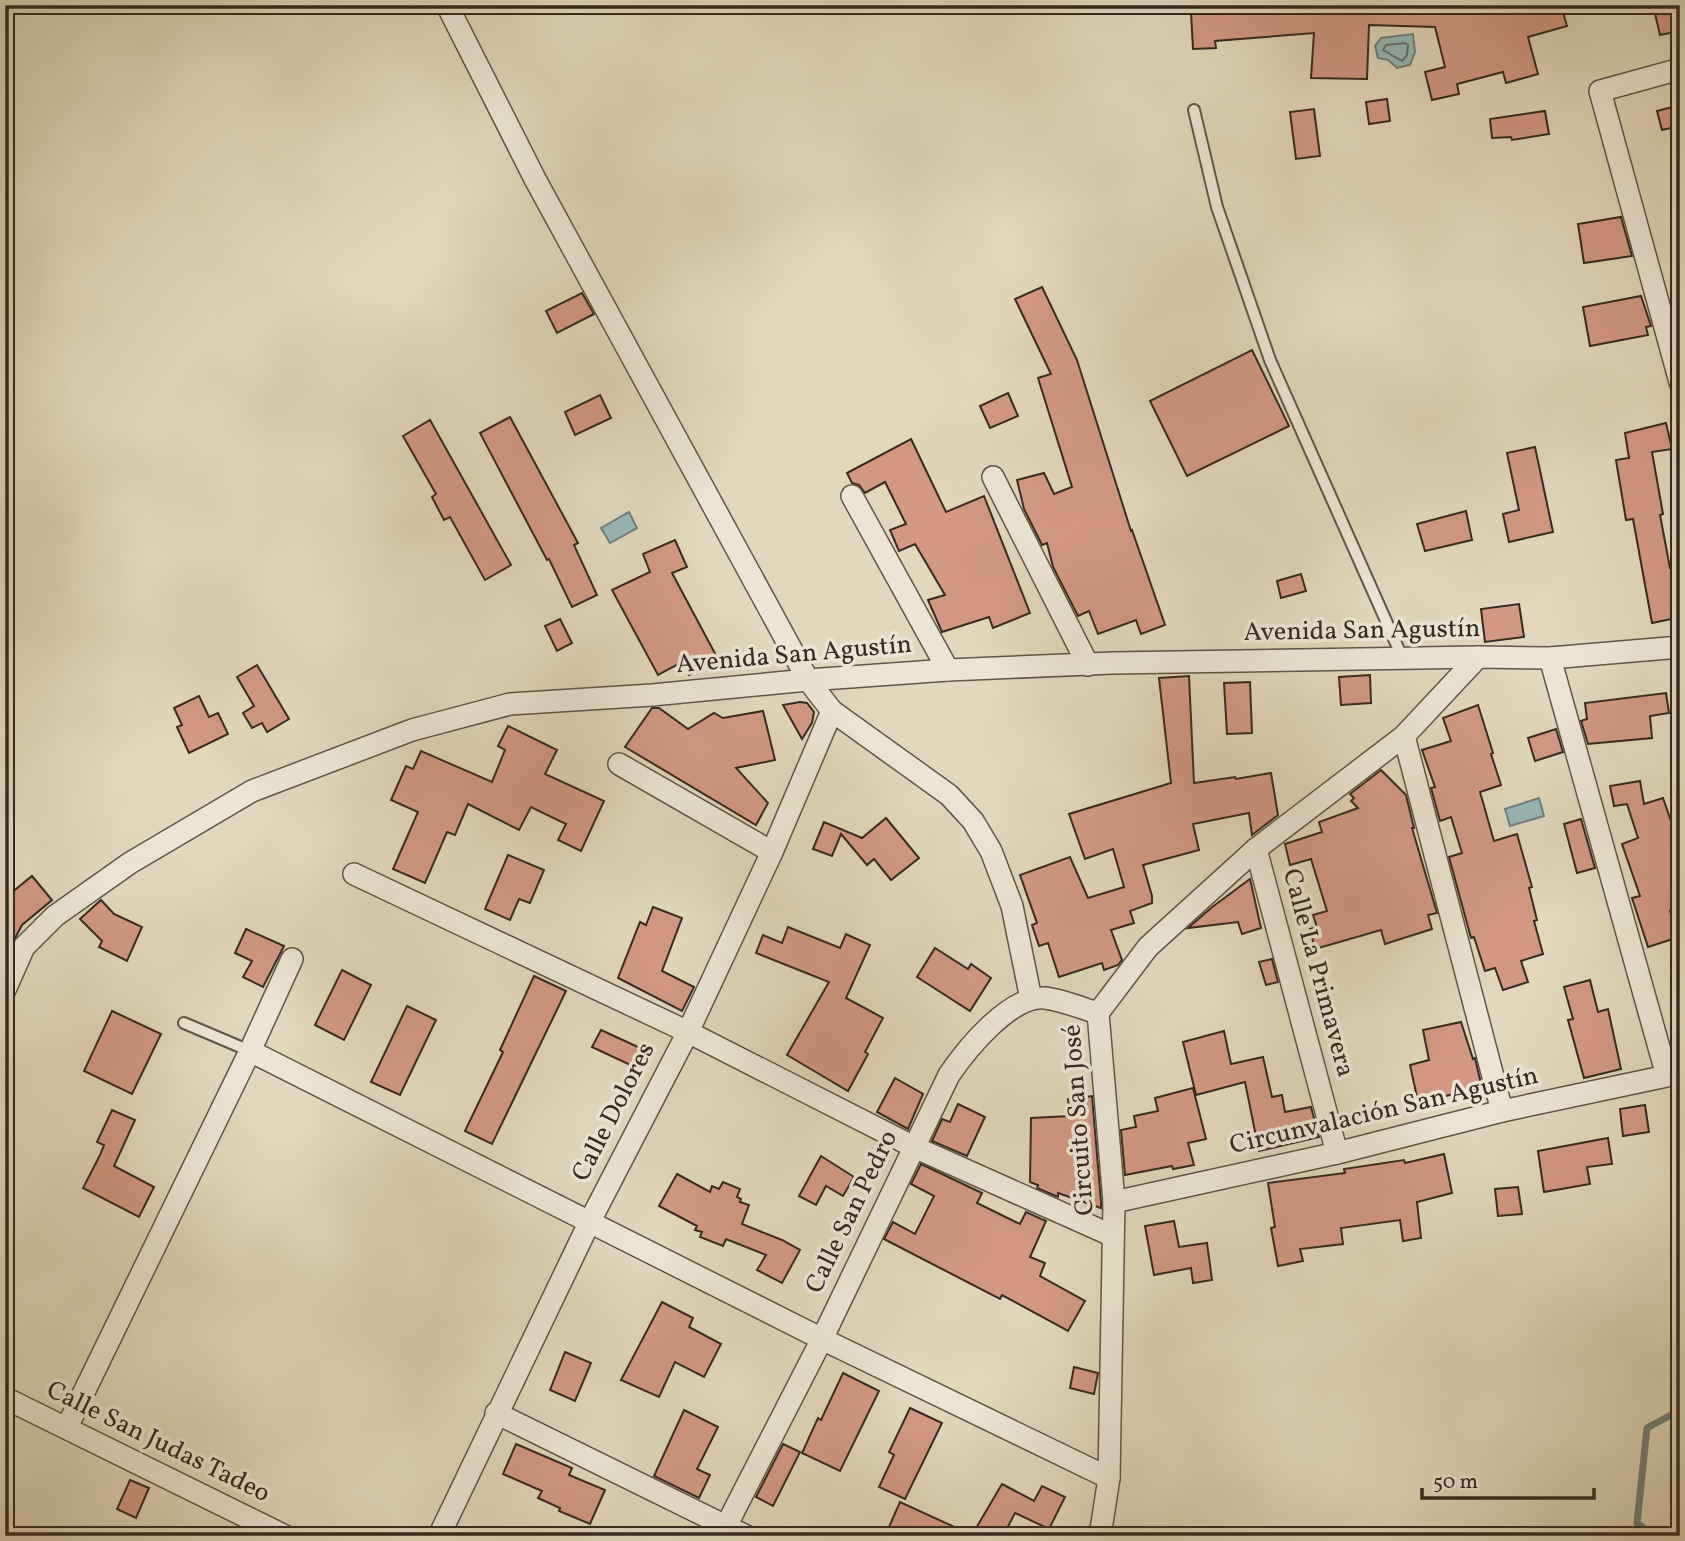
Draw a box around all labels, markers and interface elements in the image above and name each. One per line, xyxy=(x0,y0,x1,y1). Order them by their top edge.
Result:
street label: Avenida San Agustín xyxy=(1243,611,1481,651)
street label: Avenida San Agustín xyxy=(675,627,913,683)
street label: Calle La Primavera xyxy=(1273,865,1363,1081)
street label: Circuito San José xyxy=(1054,1023,1104,1217)
street label: Calle Dolores xyxy=(564,1036,664,1188)
street label: Circunvalación San Agustín xyxy=(1226,1058,1542,1164)
street label: Calle San Pedro xyxy=(797,1124,907,1300)
street label: Calle San Judas Tadeo xyxy=(40,1372,276,1512)
scale bar xyxy=(1422,1457,1594,1501)
text: 50 m xyxy=(1433,1468,1478,1497)

